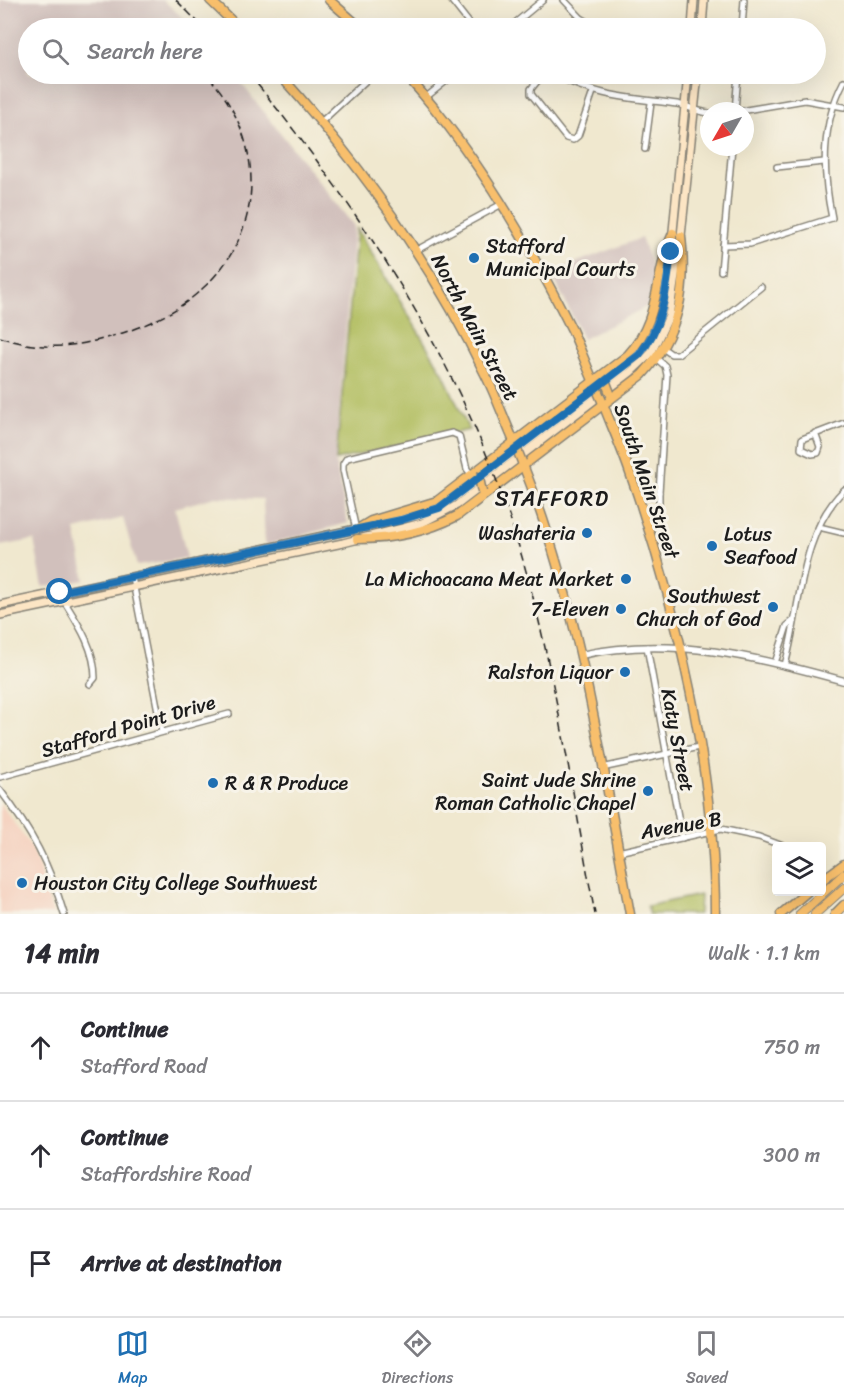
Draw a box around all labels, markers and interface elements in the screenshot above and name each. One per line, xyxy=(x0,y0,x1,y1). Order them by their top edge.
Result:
search box xyxy=(18,18,826,84)
text: Search here xyxy=(87,32,203,71)
icon: search xyxy=(39,35,72,68)
north arrow xyxy=(700,102,754,156)
place label: Stafford Municipal Courts xyxy=(486,229,636,287)
route end xyxy=(657,238,683,264)
street label: North Main Street xyxy=(421,247,528,407)
marker: Stafford Municipal Courts xyxy=(467,251,481,265)
street label: South Main Street xyxy=(604,399,690,564)
district label: STAFFORD xyxy=(495,479,609,518)
place label: Washateria xyxy=(478,516,576,551)
place label: Lotus Seafood xyxy=(724,517,798,575)
marker: Washateria xyxy=(580,526,594,540)
marker: Lotus Seafood xyxy=(705,539,719,553)
place label: La Michoacana Meat Market xyxy=(365,562,614,597)
marker: La Michoacana Meat Market xyxy=(619,572,633,586)
route start xyxy=(46,578,72,604)
place label: Southwest Church of God xyxy=(637,579,762,637)
place label: 7-Eleven xyxy=(531,592,609,627)
marker: Southwest Church of God xyxy=(766,600,780,614)
marker: 7-Eleven xyxy=(614,602,628,616)
place label: Ralston Liquor xyxy=(488,655,614,690)
marker: Ralston Liquor xyxy=(618,665,632,679)
street label: Stafford Point Drive xyxy=(37,685,220,768)
street label: Katy Street xyxy=(650,685,705,795)
place label: Saint Jude Shrine Roman Catholic Chapel xyxy=(435,763,636,821)
place label: R & R Produce xyxy=(225,766,349,801)
marker: R & R Produce xyxy=(206,776,220,790)
marker: Saint Jude Shrine Roman Catholic Chapel xyxy=(641,784,655,798)
street label: Avenue B xyxy=(637,801,725,850)
map controls xyxy=(772,842,826,896)
button: layers xyxy=(772,842,826,896)
place label: Houston City College Southwest xyxy=(34,866,318,901)
marker: Houston City College Southwest xyxy=(15,876,29,890)
text: 14 min xyxy=(24,930,99,976)
text: Walk · 1.1 km xyxy=(708,936,820,971)
text: Continue xyxy=(81,1010,169,1049)
text: 750 m xyxy=(763,1030,820,1065)
icon: ahead xyxy=(24,1031,57,1064)
text: Stafford Road xyxy=(81,1049,207,1084)
text: Continue xyxy=(81,1118,169,1157)
text: 300 m xyxy=(763,1138,820,1173)
icon: ahead xyxy=(24,1139,57,1172)
text: Staffordshire Road xyxy=(81,1157,251,1192)
text: Arrive at destination xyxy=(81,1244,282,1283)
icon: arrive xyxy=(24,1247,57,1280)
tab: Map xyxy=(116,1327,149,1392)
tab: Directions xyxy=(382,1327,453,1392)
tab: Saved xyxy=(686,1327,728,1392)

